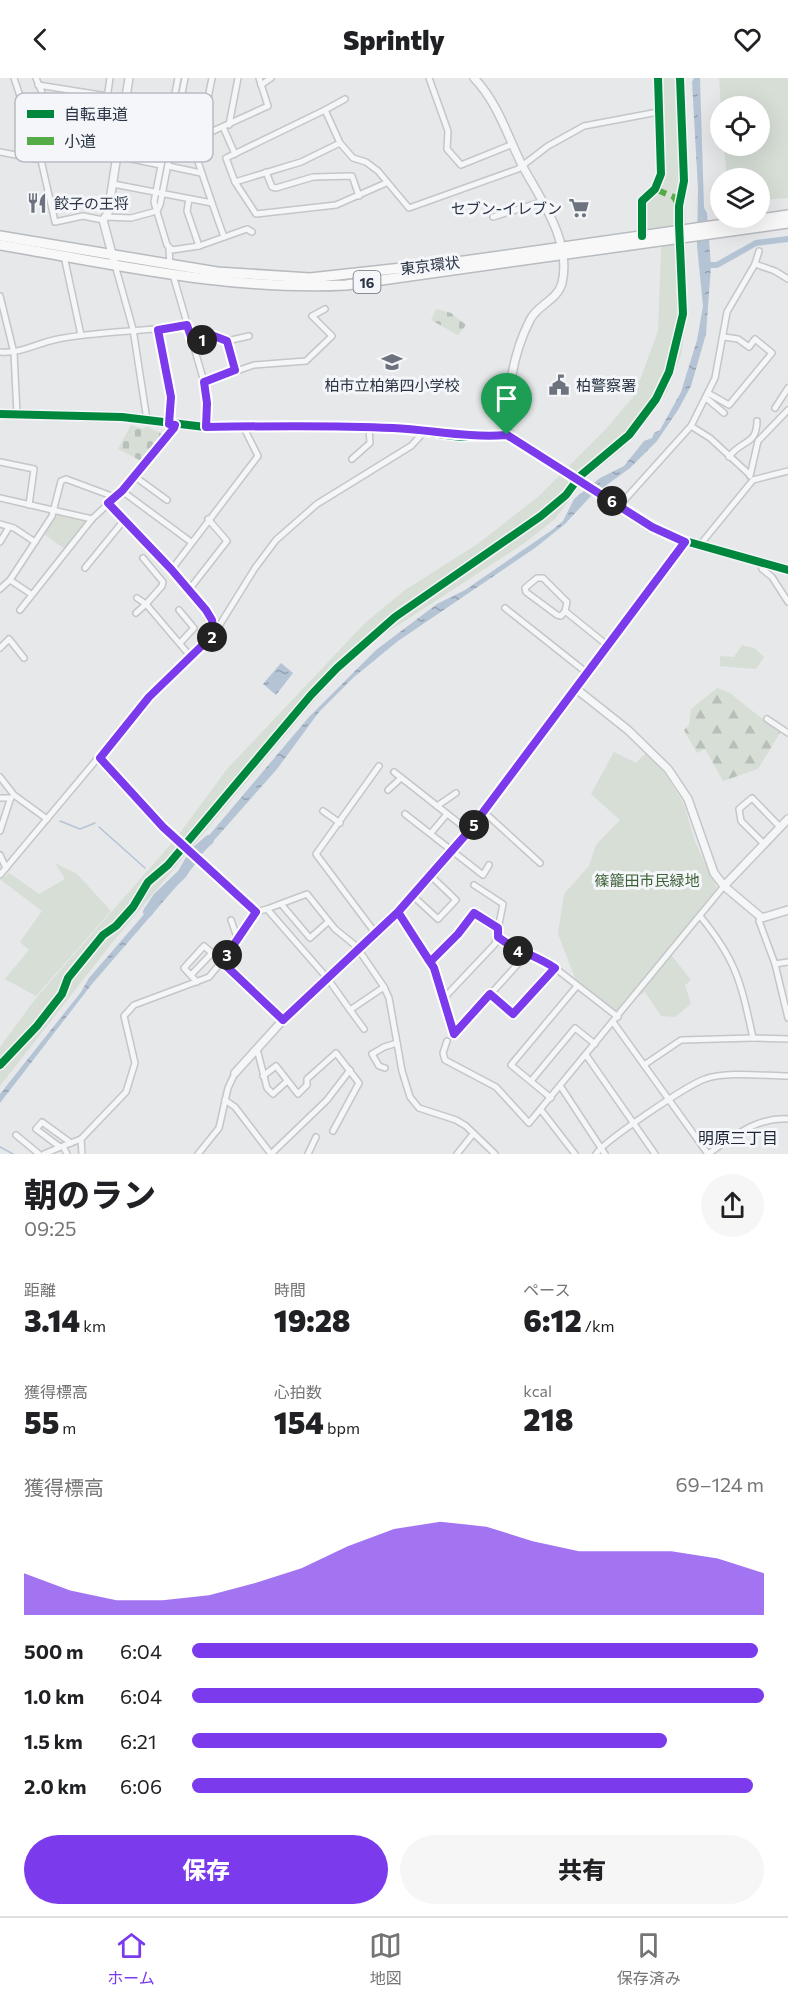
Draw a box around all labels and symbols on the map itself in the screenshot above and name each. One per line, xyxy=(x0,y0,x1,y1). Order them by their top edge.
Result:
legend xyxy=(15,93,213,162)
text: 自転車道 xyxy=(64,104,128,123)
text: 小道 xyxy=(64,131,96,150)
restaurant icon: 餃子の王将 xyxy=(25,191,49,215)
place label: 餃子の王将 xyxy=(54,194,129,212)
supermarket icon: セブン-イレブン xyxy=(567,196,591,220)
place label: セブン-イレブン xyxy=(451,199,562,217)
street label: 東京環状 xyxy=(399,252,461,278)
road number: 16 xyxy=(354,271,380,293)
pin: 1 xyxy=(187,325,217,355)
school or university icon: 柏市立柏第四小学校 xyxy=(380,350,404,374)
pin xyxy=(481,373,532,435)
public building icon: 柏警察署 xyxy=(547,373,571,397)
place label: 柏市立柏第四小学校 xyxy=(324,376,460,394)
place label: 柏警察署 xyxy=(576,376,636,394)
pin: 6 xyxy=(597,486,627,516)
pin: 2 xyxy=(197,622,227,652)
pin: 5 xyxy=(459,810,489,840)
park label: 篠籠田市民緑地 xyxy=(594,871,700,889)
pin: 4 xyxy=(503,936,533,966)
pin: 3 xyxy=(212,940,242,970)
district label: 明原三丁目 xyxy=(698,1128,778,1147)

